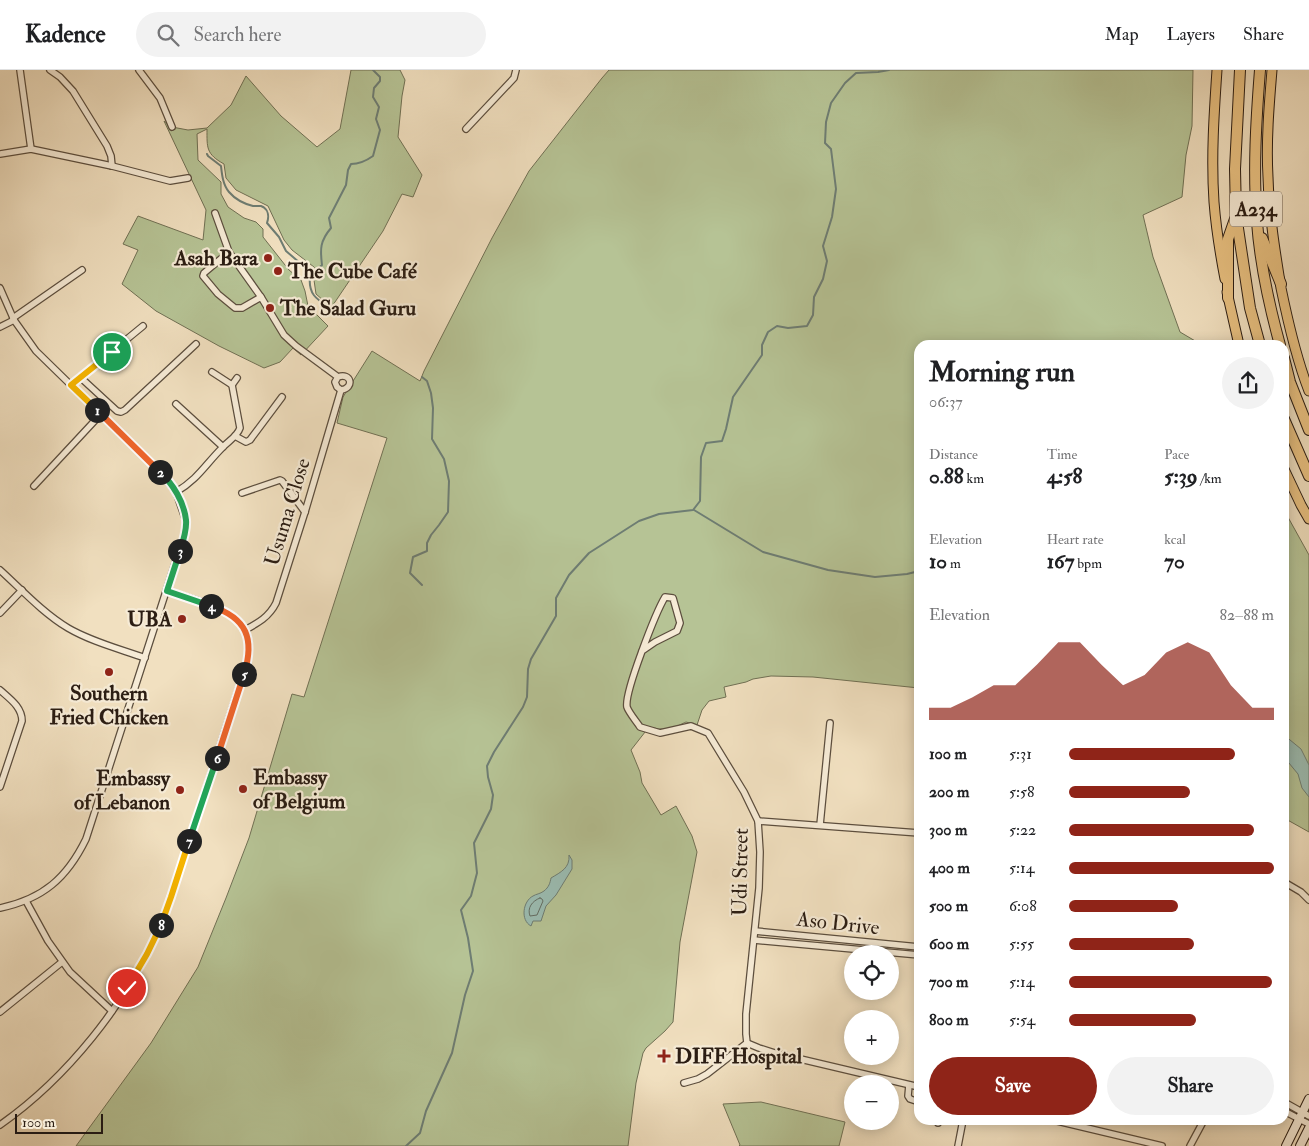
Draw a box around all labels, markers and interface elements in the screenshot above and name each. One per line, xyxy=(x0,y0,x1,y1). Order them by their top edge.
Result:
search box xyxy=(136,12,486,57)
text: Kadence xyxy=(25,19,106,50)
icon: search xyxy=(154,21,182,49)
text: Search here xyxy=(194,23,281,47)
text: Map xyxy=(1105,23,1139,46)
text: Layers xyxy=(1167,23,1215,46)
text: Share xyxy=(1243,23,1284,46)
road number: A234 xyxy=(1230,192,1282,226)
place label: Asah Bara xyxy=(174,245,259,272)
marker: Asah Bara xyxy=(262,252,274,264)
place label: The Cube Café xyxy=(287,258,418,285)
marker: The Cube Café xyxy=(272,265,284,277)
place label: The Salad Guru xyxy=(279,295,416,322)
marker: The Salad Guru xyxy=(264,302,276,314)
pin xyxy=(91,331,133,373)
icon: arrive xyxy=(98,338,126,366)
text: Morning run xyxy=(929,355,1075,390)
button: share xyxy=(1222,357,1274,409)
text: 06:37 xyxy=(929,392,963,412)
pin: 1 xyxy=(84,398,110,422)
text: 1 xyxy=(95,402,100,419)
text: Distance xyxy=(929,446,978,463)
text: Time xyxy=(1047,446,1077,463)
text: Pace xyxy=(1164,446,1189,463)
street label: Usuma Close xyxy=(258,455,317,569)
pin: 2 xyxy=(148,460,172,484)
text: 0.88 xyxy=(929,463,964,490)
text: 4:58 xyxy=(1047,463,1082,490)
text: 5:39 xyxy=(1164,463,1198,490)
text: 2 xyxy=(157,464,164,481)
text: km xyxy=(964,470,984,487)
text: /km xyxy=(1198,470,1222,487)
text: Elevation xyxy=(929,531,982,548)
text: Heart rate xyxy=(1047,531,1104,548)
text: kcal xyxy=(1164,531,1186,548)
pin: 3 xyxy=(168,538,192,564)
text: 3 xyxy=(178,543,183,560)
text: 10 xyxy=(929,548,947,575)
text: 167 xyxy=(1047,548,1074,575)
text: 70 xyxy=(1164,548,1185,575)
text: m xyxy=(947,555,961,572)
text: bpm xyxy=(1074,555,1102,572)
pin: 4 xyxy=(198,594,224,618)
text: 4 xyxy=(208,598,215,615)
text: Elevation xyxy=(929,605,990,625)
text: 82–88 m xyxy=(1219,605,1274,625)
place label: UBA xyxy=(127,606,173,633)
marker: UBA xyxy=(176,613,188,625)
pin: 5 xyxy=(232,662,256,686)
marker: Southern Fried Chicken xyxy=(103,666,115,678)
text: 5 xyxy=(241,666,248,683)
place label: Southern Fried Chicken xyxy=(49,680,169,731)
text: 100 m xyxy=(929,744,967,764)
text: 5:31 xyxy=(1009,744,1032,764)
pin: 6 xyxy=(204,746,230,770)
text: 6 xyxy=(214,750,221,767)
place label: Embassy of Belgium xyxy=(253,764,346,815)
place label: Embassy of Lebanon xyxy=(74,765,171,816)
text: 200 m xyxy=(929,782,969,802)
text: 5:58 xyxy=(1009,782,1035,802)
marker: Embassy of Belgium xyxy=(237,783,249,795)
marker: Embassy of Lebanon xyxy=(174,784,186,796)
text: 300 m xyxy=(929,820,967,840)
text: 5:22 xyxy=(1009,820,1036,840)
pin: 7 xyxy=(176,828,202,854)
street label: Udi Street xyxy=(726,828,755,916)
text: 7 xyxy=(186,833,193,850)
text: 400 m xyxy=(929,858,970,878)
text: 5:14 xyxy=(1009,858,1034,878)
text: 500 m xyxy=(929,896,968,916)
text: 6:08 xyxy=(1009,896,1037,916)
street label: Aso Drive xyxy=(794,906,881,941)
pin: 8 xyxy=(148,912,174,938)
text: 8 xyxy=(158,917,165,934)
text: 600 m xyxy=(929,934,969,954)
text: 5:55 xyxy=(1009,934,1034,954)
map controls xyxy=(844,945,899,1130)
button: locate xyxy=(844,945,899,1000)
pin xyxy=(106,967,148,1009)
text: 700 m xyxy=(929,972,968,992)
text: 5:14 xyxy=(1009,972,1034,992)
icon: check xyxy=(113,974,141,1002)
button: + xyxy=(844,1010,899,1065)
text: 800 m xyxy=(929,1010,969,1030)
text: 5:54 xyxy=(1009,1010,1035,1030)
place label: DIFF Hospital xyxy=(675,1043,803,1070)
marker: DIFF Hospital xyxy=(657,1049,671,1063)
button: Save xyxy=(929,1057,1097,1115)
button: Share xyxy=(1107,1057,1274,1115)
button: − xyxy=(844,1075,899,1130)
scale bar xyxy=(15,1111,102,1134)
text: 100 m xyxy=(22,1114,55,1131)

